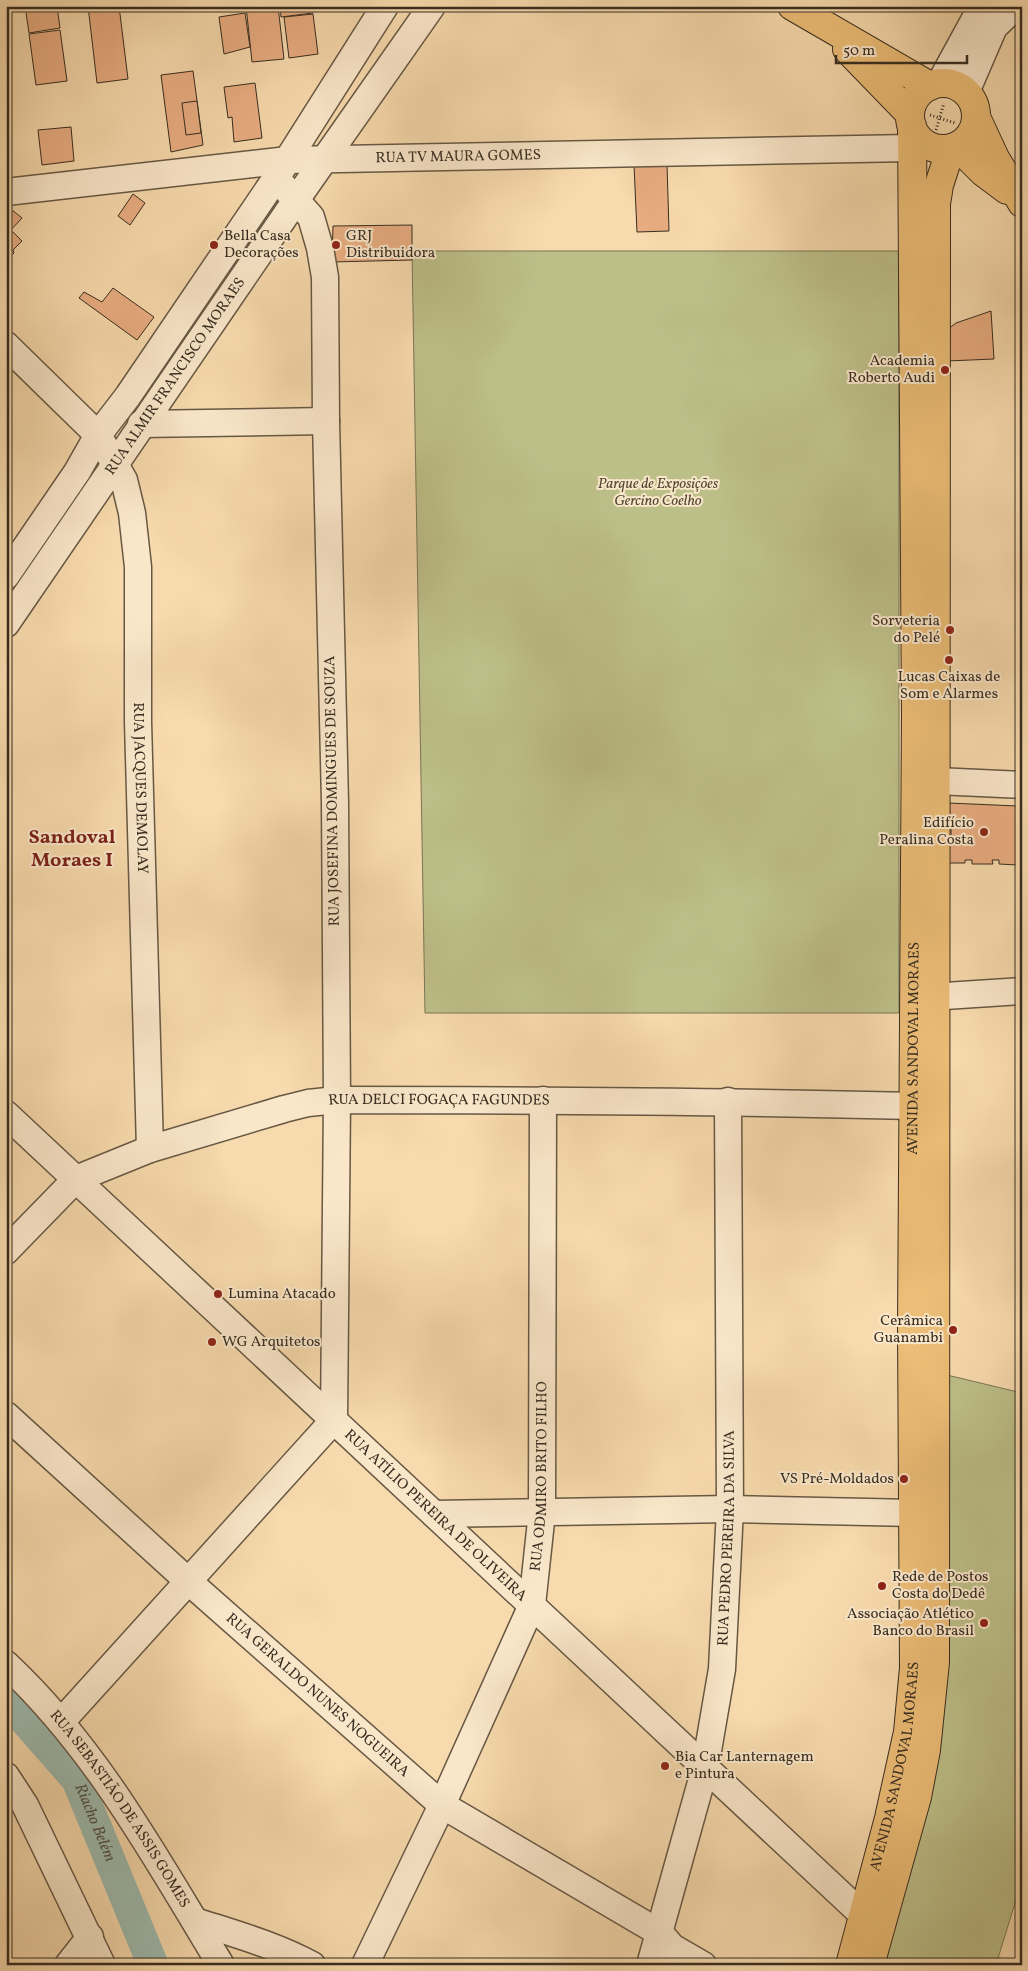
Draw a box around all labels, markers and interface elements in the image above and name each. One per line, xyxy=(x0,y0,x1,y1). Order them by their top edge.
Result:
scale bar xyxy=(836,32,967,64)
text: 50 m xyxy=(843,41,875,62)
street label: RUA TV MAURA GOMES xyxy=(375,145,541,169)
place label: Bella Casa Decorações xyxy=(224,226,299,264)
place label: GRJ Distribuidora xyxy=(346,226,435,264)
marker: Bella Casa Decorações xyxy=(208,239,220,251)
marker: GRJ Distribuidora xyxy=(330,239,342,251)
street label: RUA ALMIR FRANCISCO MORAES xyxy=(100,273,250,479)
place label: Academia Roberto Audi xyxy=(848,351,935,389)
marker: Academia Roberto Audi xyxy=(939,364,951,376)
park label: Parque de Exposições Gercino Coelho xyxy=(598,474,719,512)
place label: Sorveteria do Pelé xyxy=(872,611,940,649)
marker: Sorveteria do Pelé xyxy=(944,624,956,636)
marker: Lucas Caixas de Som e Alarmes xyxy=(943,654,955,666)
street label: RUA JOSEFINA DOMINGUES DE SOUZA xyxy=(320,655,346,927)
place label: Lucas Caixas de Som e Alarmes xyxy=(898,667,1000,705)
street label: RUA JACQUES DEMOLAY xyxy=(128,702,153,875)
place label: Edifício Peralina Costa xyxy=(879,813,974,851)
district label: Sandoval Moraes I xyxy=(29,824,116,875)
marker: Edifício Peralina Costa xyxy=(978,826,990,838)
street label: AVENIDA SANDOVAL MORAES xyxy=(903,942,925,1155)
street label: RUA DELCI FOGAÇA FAGUNDES xyxy=(327,1089,550,1111)
place label: Lumina Atacado xyxy=(228,1284,336,1305)
marker: Lumina Atacado xyxy=(212,1288,224,1300)
place label: Cerâmica Guanambi xyxy=(874,1311,943,1349)
marker: Cerâmica Guanambi xyxy=(947,1324,959,1336)
place label: WG Arquitetos xyxy=(222,1332,321,1353)
marker: WG Arquitetos xyxy=(206,1336,218,1348)
street label: RUA ODMIRO BRITO FILHO xyxy=(525,1381,553,1572)
street label: RUA ATÍLIO PEREIRA DE OLIVEIRA xyxy=(339,1425,532,1607)
street label: RUA PEDRO PEREIRA DA SILVA xyxy=(713,1430,741,1647)
place label: VS Pré-Moldados xyxy=(780,1469,894,1490)
marker: VS Pré-Moldados xyxy=(898,1473,910,1485)
place label: Rede de Postos Costa do Dedê xyxy=(892,1567,989,1605)
marker: Rede de Postos Costa do Dedê xyxy=(876,1580,888,1592)
place label: Associação Atlético Banco do Brasil xyxy=(847,1604,974,1642)
street label: RUA GERALDO NUNES NOGUEIRA xyxy=(221,1608,414,1782)
marker: Associação Atlético Banco do Brasil xyxy=(978,1617,990,1629)
street label: AVENIDA SANDOVAL MORAES xyxy=(865,1662,925,1874)
street label: RUA SEBASTIÃO DE ASSIS GOMES xyxy=(45,1706,195,1912)
place label: Bia Car Lanternagem e Pintura xyxy=(675,1747,814,1785)
marker: Bia Car Lanternagem e Pintura xyxy=(659,1760,671,1772)
water label: Riacho Belém xyxy=(69,1780,121,1865)

